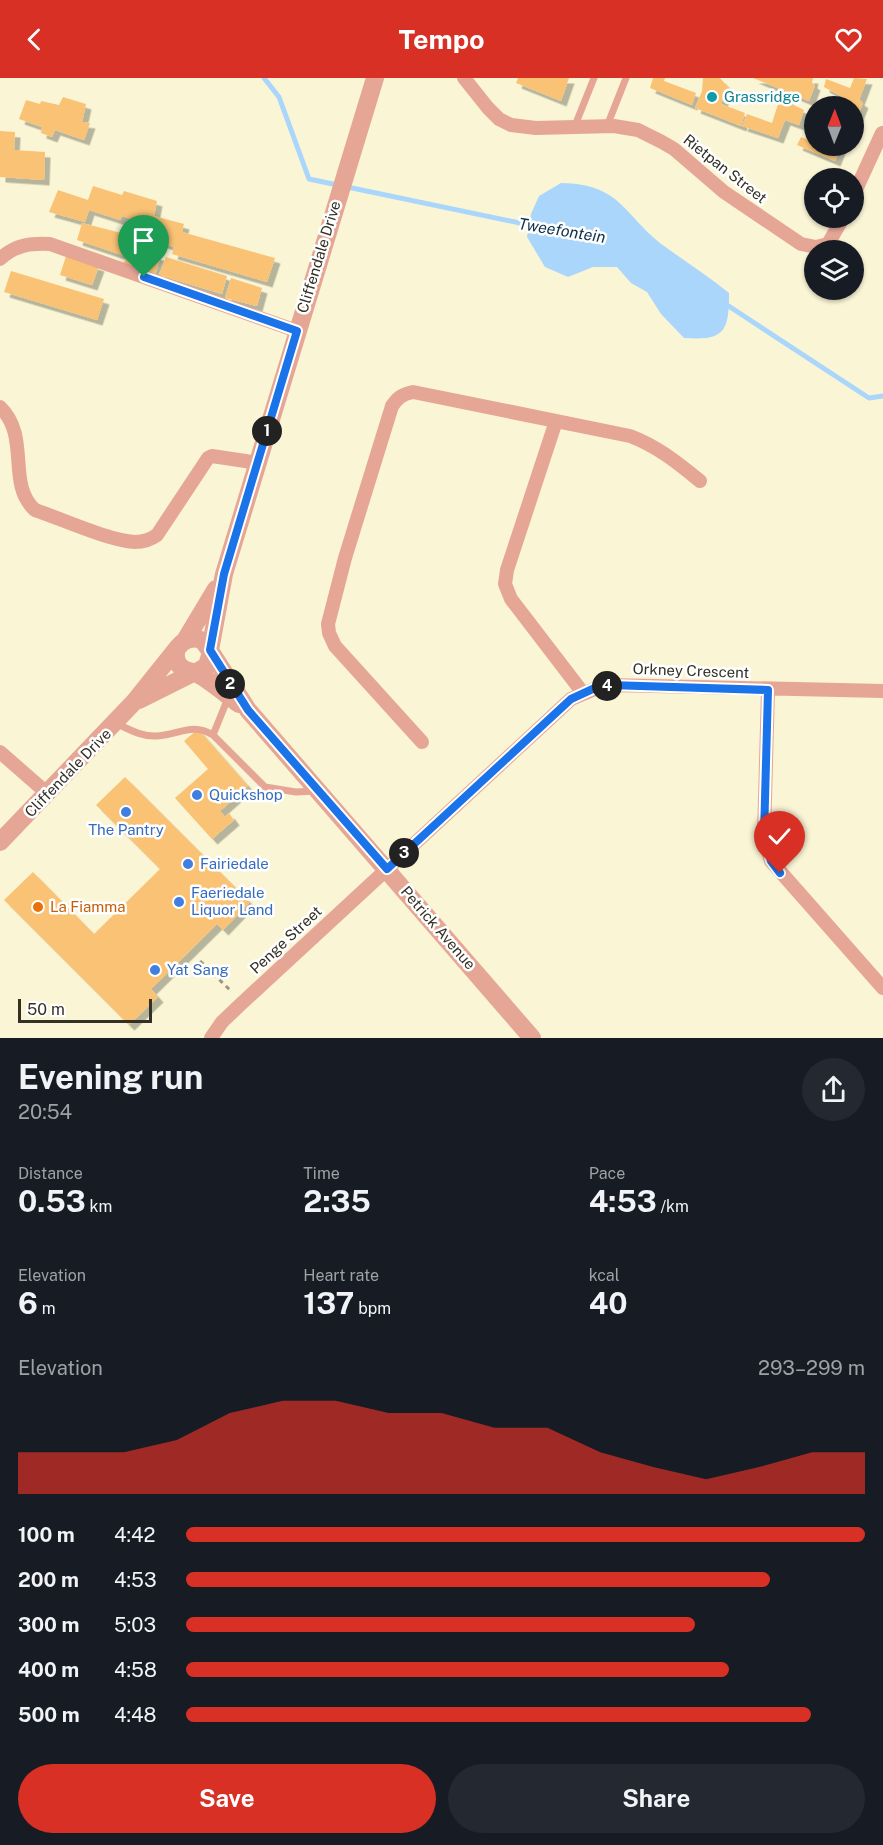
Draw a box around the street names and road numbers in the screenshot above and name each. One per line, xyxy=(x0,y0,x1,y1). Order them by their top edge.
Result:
street label: Rietpan Street xyxy=(680,131,770,206)
street label: Cliffendale Drive xyxy=(293,199,344,315)
street label: Orkney Crescent xyxy=(632,660,750,681)
street label: Cliffendale Drive xyxy=(21,725,114,820)
street label: Petrick Avenue xyxy=(398,883,479,973)
street label: Penge Street xyxy=(246,902,325,977)

